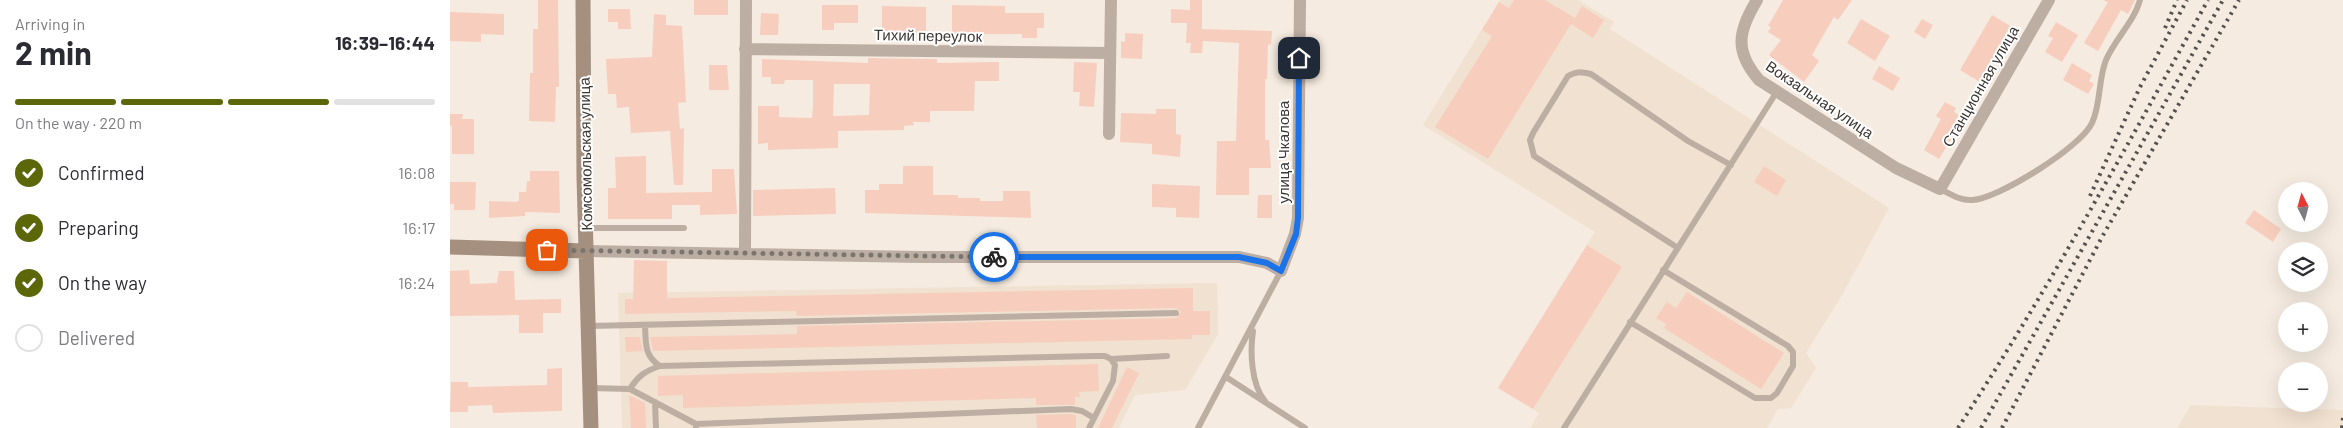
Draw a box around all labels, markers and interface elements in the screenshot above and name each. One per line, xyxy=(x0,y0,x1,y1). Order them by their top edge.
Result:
text: Arriving in xyxy=(15,14,85,33)
street label: Станционная улица xyxy=(1938,22,2022,150)
street label: Тихий переулок xyxy=(874,25,983,45)
text: 16:39–16:44 xyxy=(335,31,435,54)
text: 2 min xyxy=(15,33,92,71)
pin xyxy=(1278,37,1320,79)
icon: home xyxy=(1285,44,1313,72)
street label: Вокзальная улица xyxy=(1763,56,1878,142)
street label: Комсомольская улица xyxy=(575,77,595,231)
street label: улица Чкалова xyxy=(1274,100,1292,203)
text: On the way · 220 m xyxy=(15,113,142,132)
icon: check xyxy=(15,159,43,187)
text: Confirmed xyxy=(58,161,145,184)
text: 16:08 xyxy=(398,163,435,182)
north arrow xyxy=(2278,182,2328,232)
map controls xyxy=(2278,182,2328,412)
icon: check xyxy=(15,214,43,242)
text: Preparing xyxy=(58,216,139,239)
text: 16:17 xyxy=(403,218,435,237)
pin xyxy=(526,229,568,271)
courier xyxy=(969,232,1019,282)
icon: bag xyxy=(533,236,561,264)
button: layers xyxy=(2278,242,2328,292)
icon: bike xyxy=(980,243,1008,271)
icon: check xyxy=(15,269,43,297)
text: On the way xyxy=(58,271,147,294)
text: 16:24 xyxy=(398,273,435,292)
button: + xyxy=(2278,302,2328,352)
text: Delivered xyxy=(58,326,135,349)
button: − xyxy=(2278,362,2328,412)

